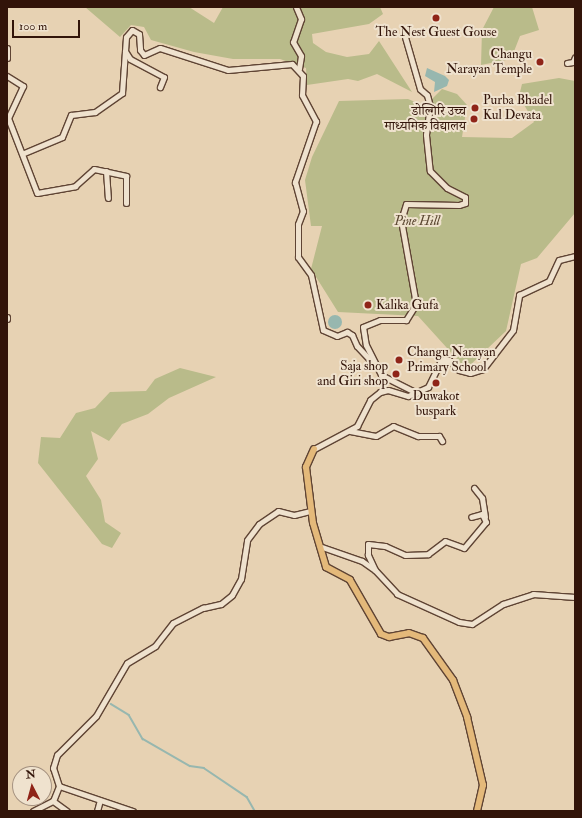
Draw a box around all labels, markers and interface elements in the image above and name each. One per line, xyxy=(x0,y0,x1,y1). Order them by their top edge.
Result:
scale bar xyxy=(14,12,82,38)
marker: The Nest Guest Gouse xyxy=(431,13,441,23)
text: 100 m xyxy=(19,19,47,34)
place label: The Nest Guest Gouse xyxy=(375,24,497,40)
place label: Changu Narayan Temple xyxy=(446,47,532,78)
marker: Changu Narayan Temple xyxy=(535,57,545,67)
place label: Purba Bhadel Kul Devata xyxy=(483,93,552,124)
marker: Purba Bhadel Kul Devata xyxy=(470,103,480,113)
place label: डोल्गिरि उच्च माध्यमिक विद्यालय xyxy=(385,104,466,135)
marker: डोल्गिरि उच्च माध्यमिक विद्यालय xyxy=(469,114,479,124)
park label: Pine Hill xyxy=(394,213,440,229)
place label: Kalika Gufa xyxy=(376,297,439,313)
marker: Kalika Gufa xyxy=(363,300,373,310)
place label: Changu Narayan Primary School xyxy=(407,345,496,376)
marker: Changu Narayan Primary School xyxy=(394,355,404,365)
place label: Saja shop and Giri shop xyxy=(317,359,388,390)
marker: Saja shop and Giri shop xyxy=(391,369,401,379)
marker: Duwakot buspark xyxy=(431,378,441,388)
place label: Duwakot buspark xyxy=(412,389,460,420)
north arrow xyxy=(12,766,52,806)
text: N xyxy=(25,768,36,782)

